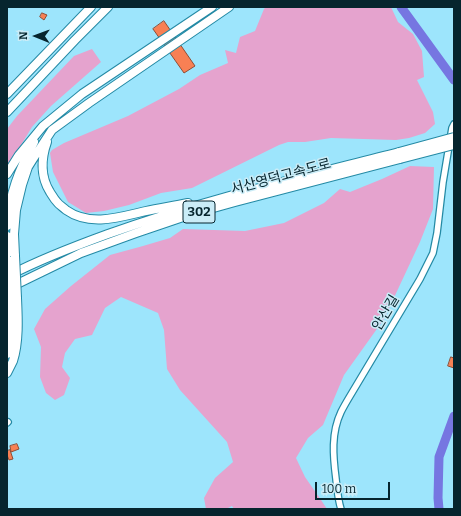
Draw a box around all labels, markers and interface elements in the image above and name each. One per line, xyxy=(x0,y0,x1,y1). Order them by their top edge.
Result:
north arrow xyxy=(16,16,56,56)
text: N xyxy=(17,31,30,40)
street label: 서산영덕고속도로 xyxy=(229,156,333,198)
road number: 302 xyxy=(183,201,215,223)
street label: 안산길 xyxy=(369,292,403,334)
scale bar xyxy=(317,474,392,500)
text: 100 m xyxy=(322,482,356,496)

